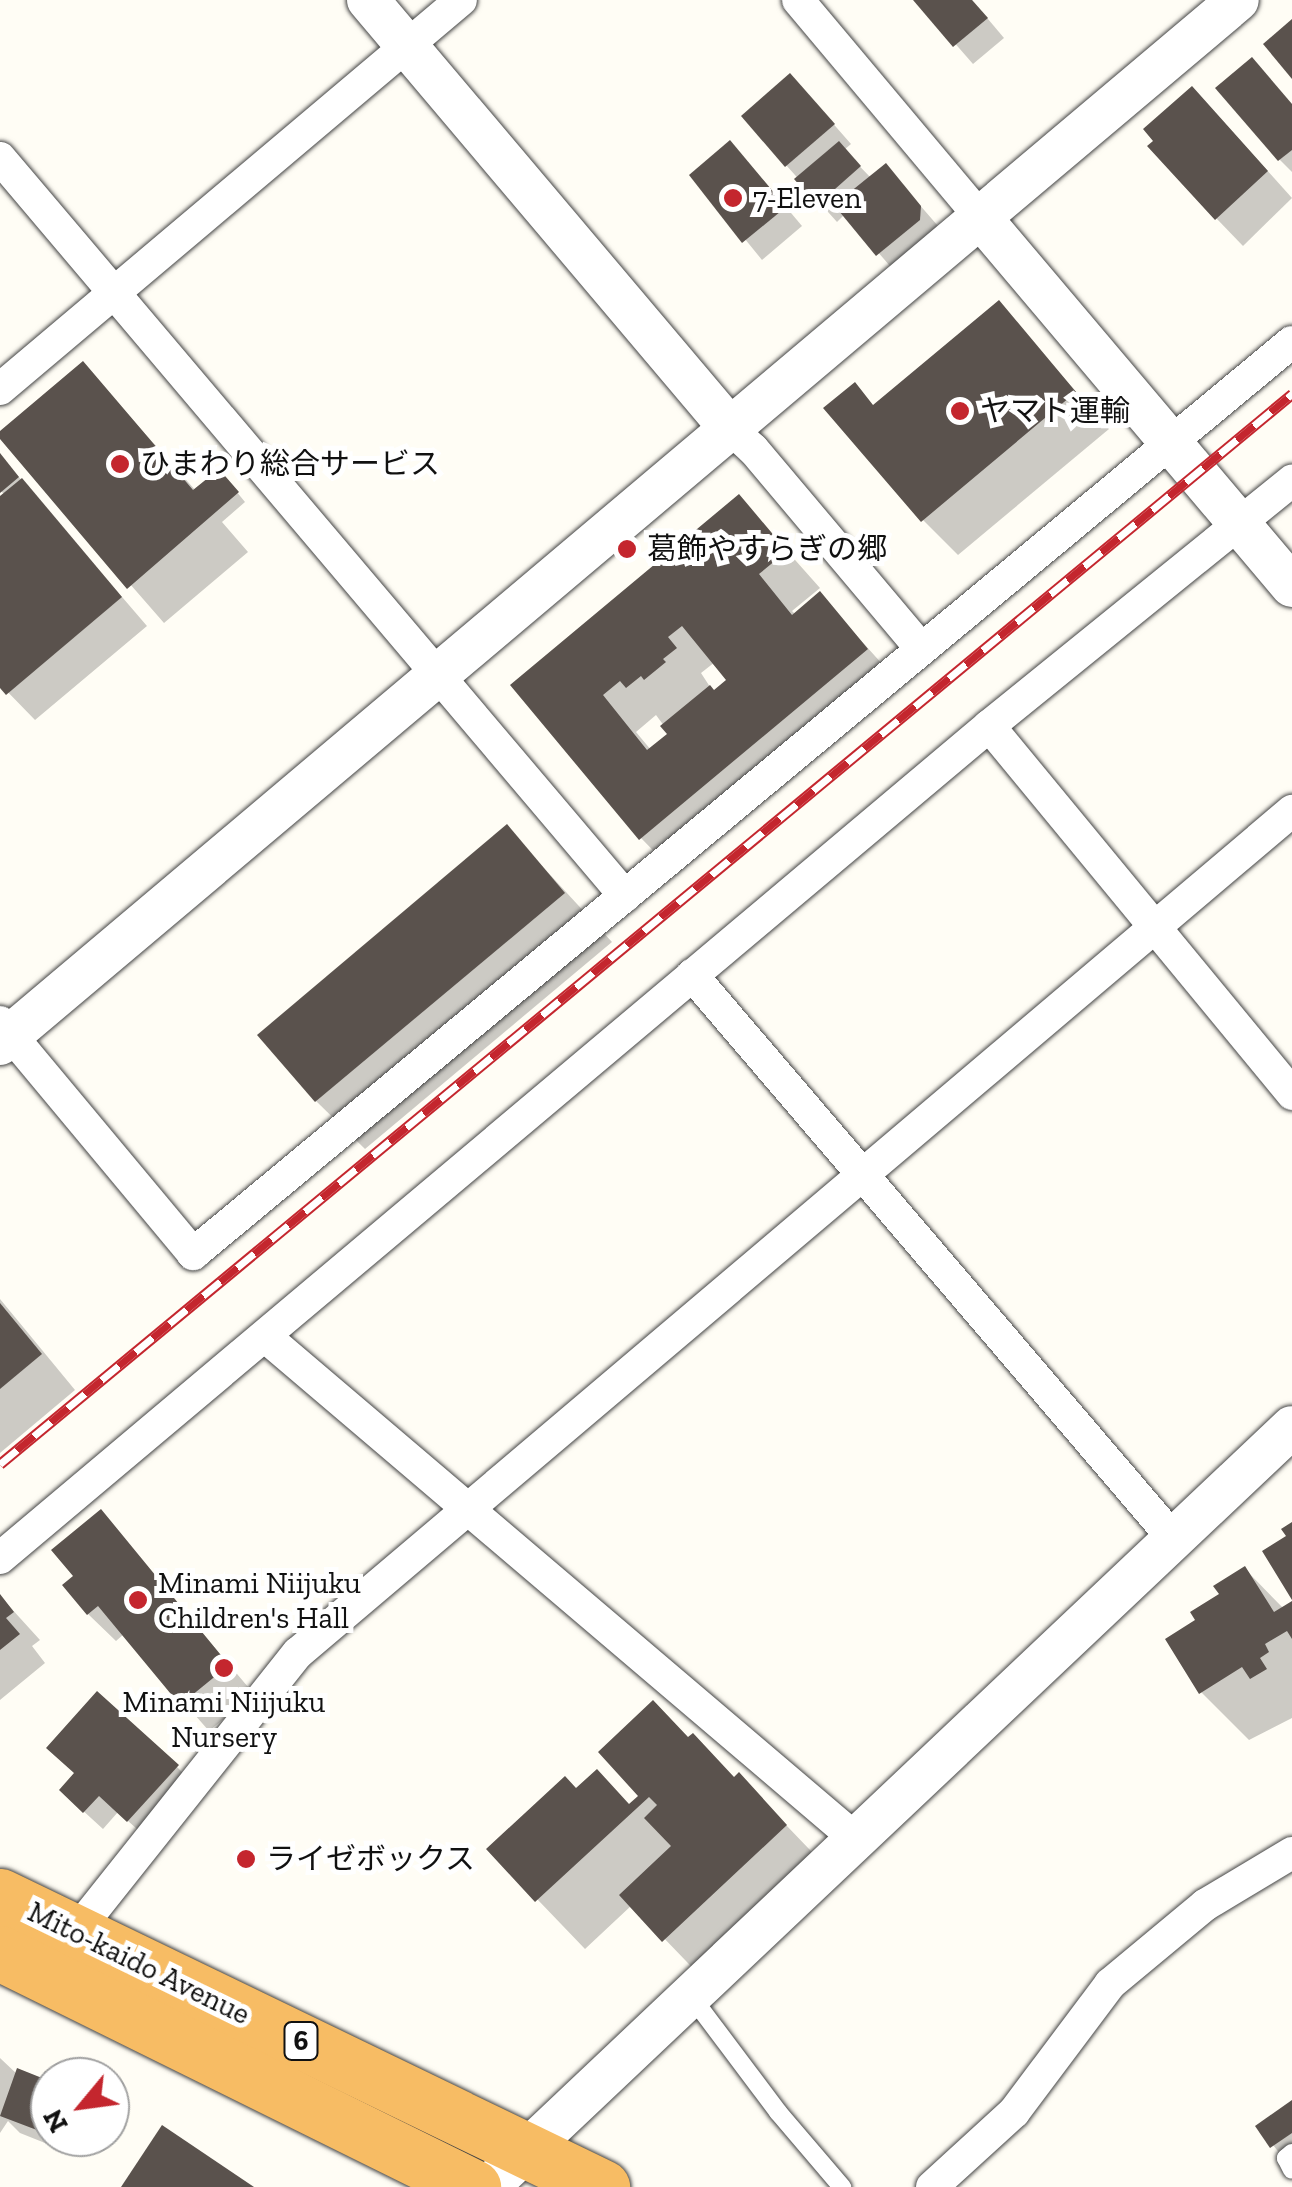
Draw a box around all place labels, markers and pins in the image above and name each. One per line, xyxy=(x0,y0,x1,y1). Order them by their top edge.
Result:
place label: 7-Eleven xyxy=(753,180,861,216)
marker: 7-Eleven xyxy=(722,187,744,209)
place label: ヤマト運輸 xyxy=(980,393,1130,429)
marker: ヤマト運輸 xyxy=(949,400,971,422)
place label: ひまわり総合サービス xyxy=(140,446,440,482)
marker: ひまわり総合サービス xyxy=(109,453,131,475)
place label: 葛飾やすらぎの郷 xyxy=(647,531,887,567)
marker: 葛飾やすらぎの郷 xyxy=(616,538,638,560)
place label: Minami Niijuku Children's Hall xyxy=(158,1565,361,1636)
marker: Minami Niijuku Children's Hall xyxy=(127,1589,149,1611)
marker: Minami Niijuku Nursery xyxy=(213,1657,235,1679)
place label: Minami Niijuku Nursery xyxy=(123,1684,325,1754)
place label: ライゼボックス xyxy=(266,1841,476,1877)
marker: ライゼボックス xyxy=(235,1848,257,1870)

